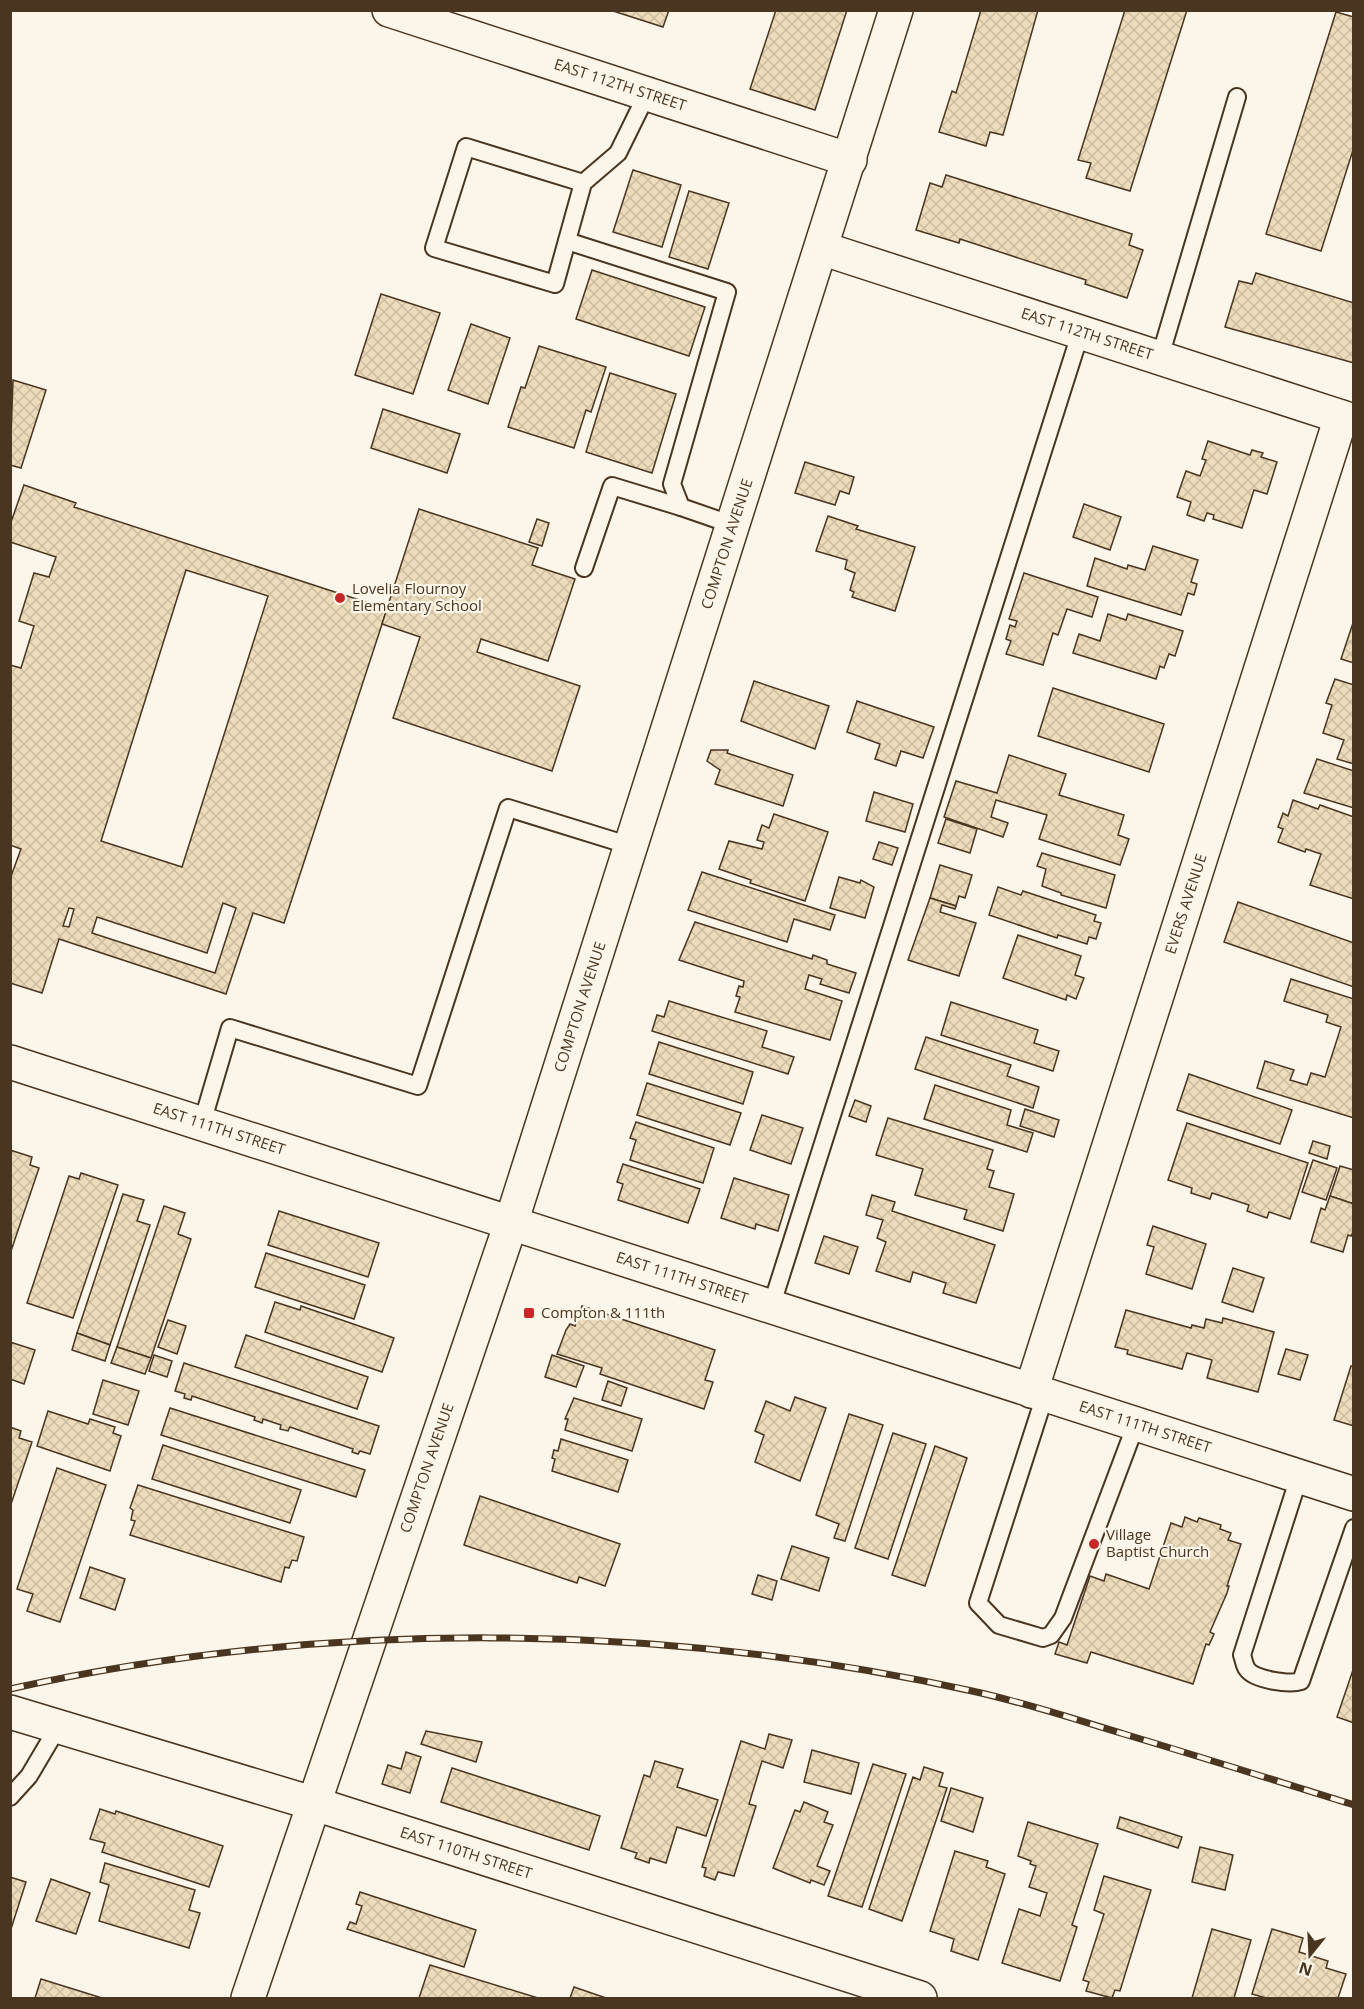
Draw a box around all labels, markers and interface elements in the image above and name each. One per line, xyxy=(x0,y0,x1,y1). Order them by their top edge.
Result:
street label: EAST 112TH STREET xyxy=(552,53,690,115)
street label: EAST 112TH STREET xyxy=(1019,302,1157,364)
street label: COMPTON AVENUE xyxy=(696,476,757,611)
place label: Lovelia Flournoy Elementary School xyxy=(352,578,482,615)
marker: Lovelia Flournoy Elementary School xyxy=(333,591,347,605)
street label: EVERS AVENUE xyxy=(1159,851,1211,956)
street label: COMPTON AVENUE xyxy=(549,939,610,1074)
street label: EAST 111TH STREET xyxy=(151,1097,289,1159)
street label: EAST 111TH STREET xyxy=(614,1246,752,1308)
place label: Compton & 111th xyxy=(541,1302,665,1322)
marker: Compton & 111th xyxy=(522,1306,536,1320)
street label: EAST 111TH STREET xyxy=(1077,1395,1215,1457)
street label: COMPTON AVENUE xyxy=(394,1400,458,1535)
place label: Village Baptist Church xyxy=(1106,1524,1209,1561)
marker: Village Baptist Church xyxy=(1087,1537,1101,1551)
street label: EAST 110TH STREET xyxy=(398,1821,536,1883)
north arrow xyxy=(1280,1925,1340,1985)
text: N xyxy=(1296,1957,1315,1982)

